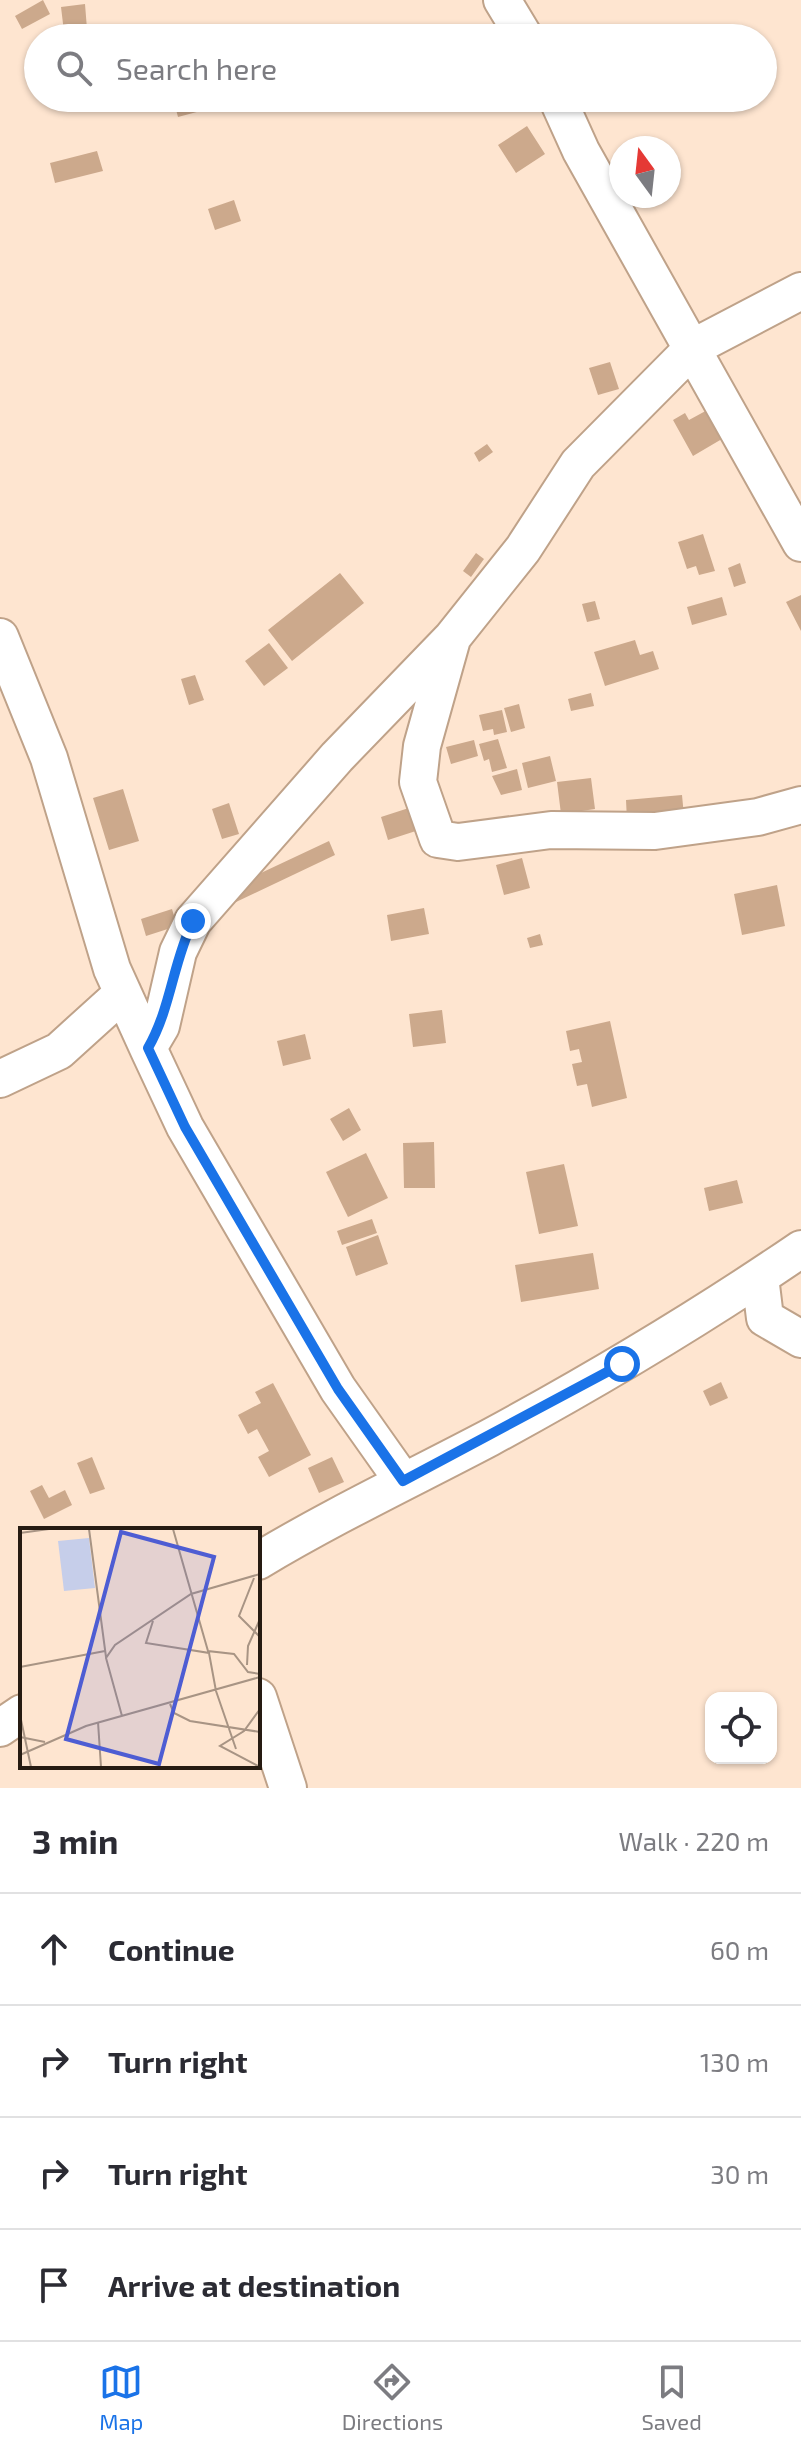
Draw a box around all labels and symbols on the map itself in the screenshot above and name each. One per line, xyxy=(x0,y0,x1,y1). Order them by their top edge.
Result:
north arrow xyxy=(609,136,681,208)
route end xyxy=(175,903,211,939)
route start xyxy=(604,1346,640,1382)
inset map xyxy=(20,1528,260,1768)

